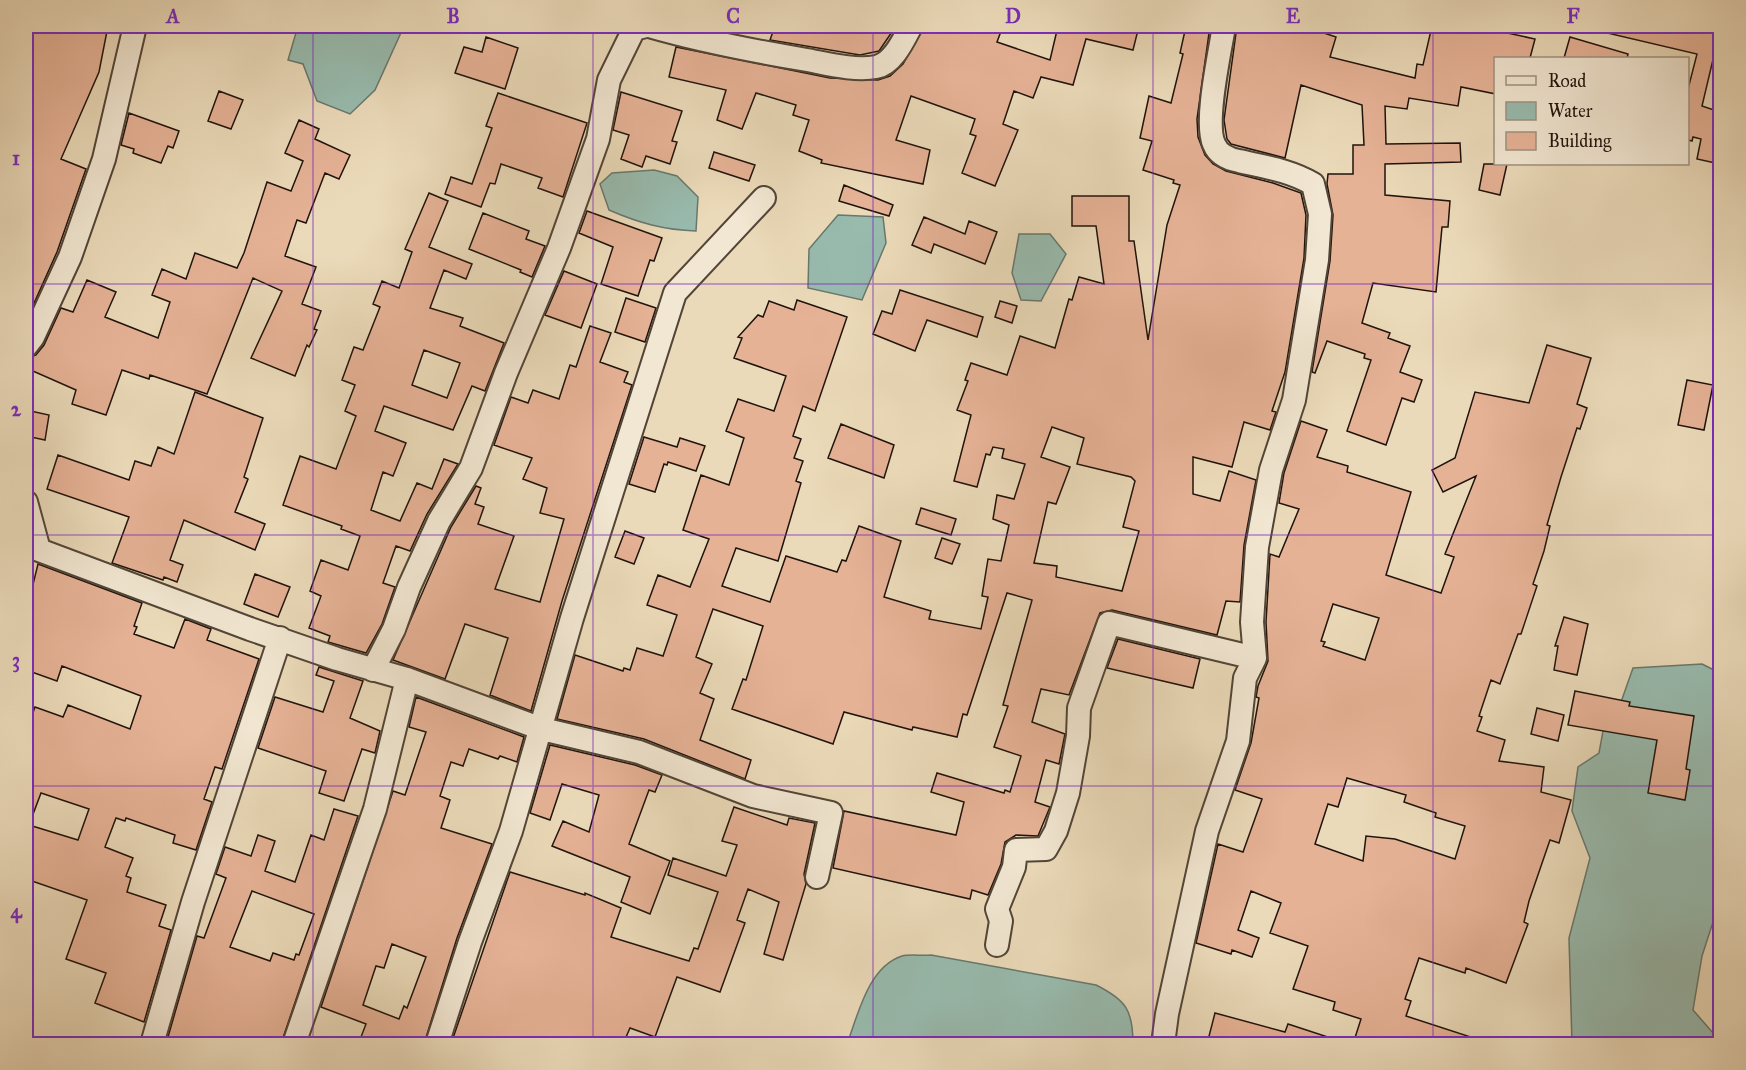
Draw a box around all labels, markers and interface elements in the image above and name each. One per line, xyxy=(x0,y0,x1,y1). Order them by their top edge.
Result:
text: A xyxy=(164,4,180,28)
text: B xyxy=(446,4,460,28)
text: C xyxy=(726,4,740,28)
text: D xyxy=(1005,4,1021,28)
text: E xyxy=(1286,4,1301,28)
text: F xyxy=(1566,4,1580,28)
legend xyxy=(1494,57,1689,165)
text: Road xyxy=(1548,70,1586,92)
text: Water xyxy=(1548,100,1593,122)
text: Building xyxy=(1548,130,1612,153)
text: 1 xyxy=(12,146,20,170)
text: 2 xyxy=(11,397,22,421)
text: 3 xyxy=(12,648,20,673)
text: 4 xyxy=(10,899,22,924)

